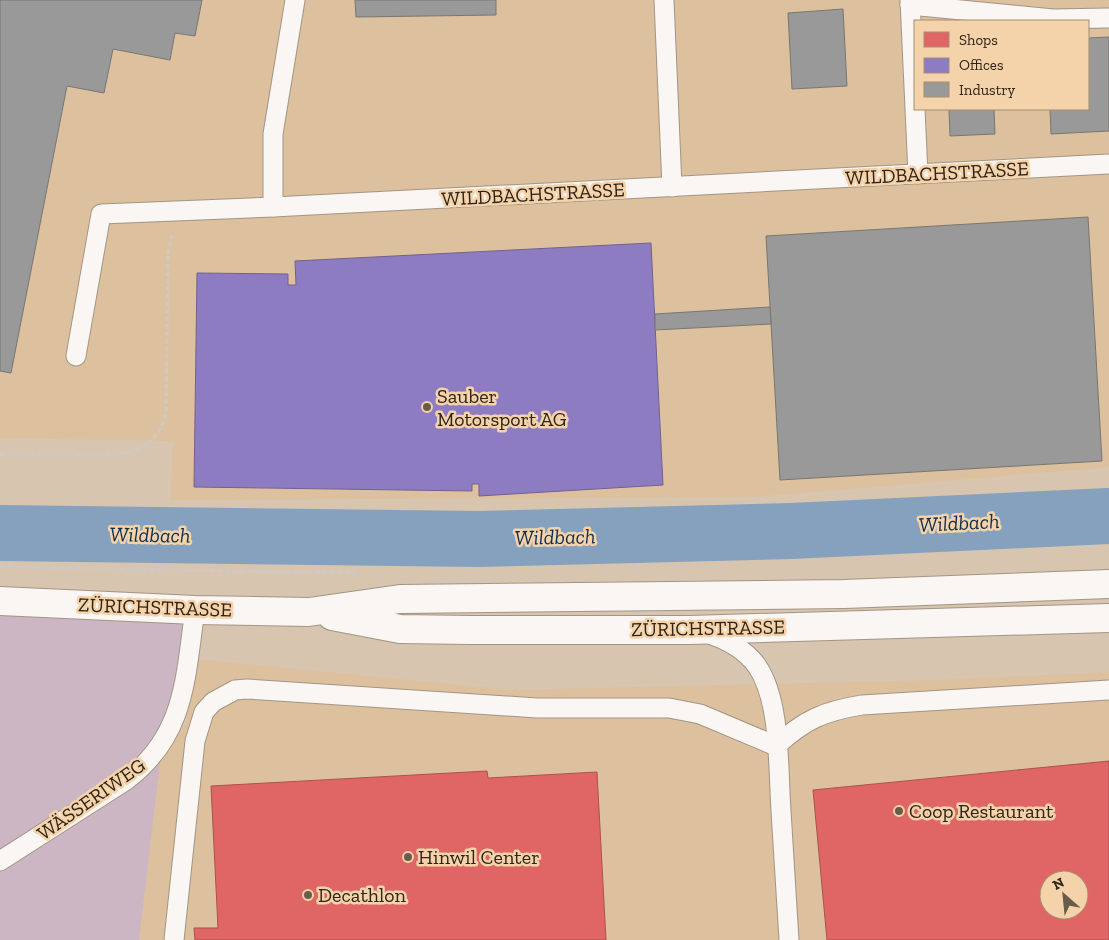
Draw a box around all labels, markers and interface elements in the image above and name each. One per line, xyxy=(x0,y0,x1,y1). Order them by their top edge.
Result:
legend xyxy=(914,20,1089,110)
text: Shops xyxy=(959,31,998,49)
text: Offices xyxy=(959,56,1003,74)
text: Industry xyxy=(959,81,1016,99)
street label: WILDBACHSTRASSE xyxy=(845,156,1029,190)
street label: WILDBACHSTRASSE xyxy=(441,177,625,211)
place label: Sauber Motorsport AG xyxy=(437,384,567,431)
marker: Sauber Motorsport AG xyxy=(421,401,433,413)
water label: Wildbach xyxy=(918,508,1000,537)
water label: Wildbach xyxy=(109,521,191,548)
water label: Wildbach xyxy=(514,523,596,550)
street label: ZÜRICHSTRASSE xyxy=(78,592,232,622)
street label: ZÜRICHSTRASSE xyxy=(631,615,785,641)
street label: WÄSSERIWEG xyxy=(32,753,150,845)
place label: Coop Restaurant xyxy=(909,799,1054,823)
marker: Coop Restaurant xyxy=(893,805,905,817)
place label: Hinwil Center xyxy=(418,845,540,869)
marker: Hinwil Center xyxy=(402,851,414,863)
north arrow xyxy=(1039,870,1089,920)
text: N xyxy=(1050,874,1067,894)
place label: Decathlon xyxy=(318,883,407,907)
marker: Decathlon xyxy=(302,889,314,901)

